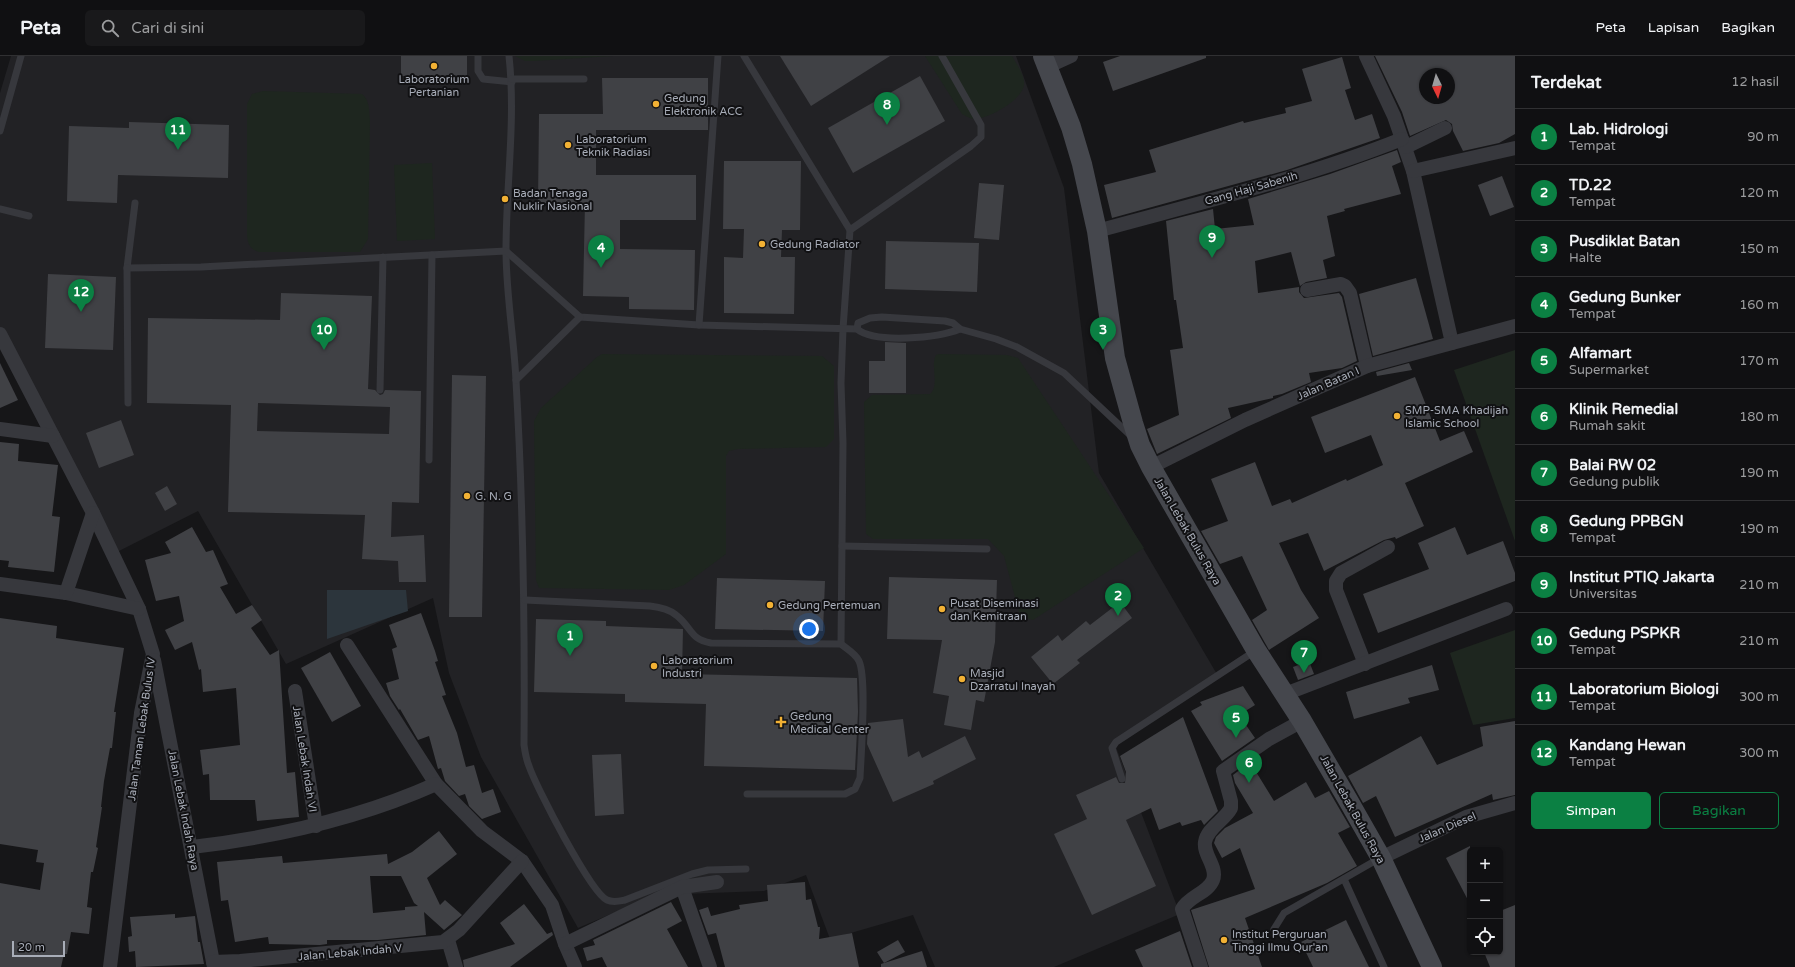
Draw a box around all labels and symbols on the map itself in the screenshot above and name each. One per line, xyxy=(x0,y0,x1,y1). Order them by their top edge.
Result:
marker: Laboratorium Pertanian xyxy=(429,61,439,71)
north arrow xyxy=(1419,68,1455,104)
place label: Laboratorium Pertanian xyxy=(399,73,469,99)
place label: Gedung Elektronik ACC xyxy=(664,92,743,118)
pin: 8 xyxy=(874,92,900,125)
marker: Gedung Elektronik ACC xyxy=(651,99,661,109)
pin: 11 xyxy=(165,117,191,150)
place label: Laboratorium Teknik Radiasi xyxy=(576,133,650,159)
marker: Laboratorium Teknik Radiasi xyxy=(563,140,573,150)
street label: Gang Haji Sabenih xyxy=(1203,169,1299,208)
place label: Badan Tenaga Nuklir Nasional xyxy=(513,187,592,213)
marker: Badan Tenaga Nuklir Nasional xyxy=(500,194,510,204)
pin: 9 xyxy=(1199,225,1225,258)
pin: 4 xyxy=(588,235,614,268)
place label: Gedung Radiator xyxy=(770,238,860,251)
marker: Gedung Radiator xyxy=(757,239,767,249)
pin: 12 xyxy=(68,279,94,312)
pin: 10 xyxy=(311,317,337,350)
pin: 3 xyxy=(1090,317,1116,350)
street label: Jalan Batan I xyxy=(1295,364,1361,403)
place label: SMP-SMA Khadijah Islamic School xyxy=(1405,404,1508,430)
marker: SMP-SMA Khadijah Islamic School xyxy=(1392,411,1402,421)
street label: Jalan Lebak Bulus Raya xyxy=(1151,475,1224,587)
place label: G. N. G xyxy=(475,490,512,503)
marker: G. N. G xyxy=(462,491,472,501)
pin: 2 xyxy=(1105,583,1131,616)
place label: Pusat Diseminasi dan Kemitraan xyxy=(950,597,1039,623)
place label: Gedung Pertemuan xyxy=(778,599,880,612)
marker: Gedung Pertemuan xyxy=(765,600,775,610)
marker: Pusat Diseminasi dan Kemitraan xyxy=(937,604,947,614)
your location xyxy=(799,619,819,639)
pin: 1 xyxy=(557,623,583,656)
pin: 7 xyxy=(1291,640,1317,673)
place label: Laboratorium Industri xyxy=(662,654,733,680)
street label: Jalan Taman Lebak Bulus IV xyxy=(125,656,158,802)
marker: Laboratorium Industri xyxy=(649,661,659,671)
place label: Masjid Dzarratul Inayah xyxy=(970,667,1055,693)
marker: Masjid Dzarratul Inayah xyxy=(957,674,967,684)
street label: Jalan Lebak Indah VI xyxy=(290,705,319,813)
pin: 5 xyxy=(1223,705,1249,738)
place label: Gedung Medical Center xyxy=(790,710,870,736)
marker: Gedung Medical Center xyxy=(775,716,787,728)
street label: Jalan Lebak Indah Raya xyxy=(165,749,202,872)
pin: 6 xyxy=(1236,750,1262,783)
street label: Jalan Lebak Bulus Raya xyxy=(1317,753,1388,866)
street label: Jalan Diesel xyxy=(1417,810,1478,845)
place label: Institut Perguruan Tinggi Ilmu Qur'an xyxy=(1232,928,1328,954)
marker: Institut Perguruan Tinggi Ilmu Qur'an xyxy=(1219,935,1229,945)
scale bar xyxy=(12,939,65,958)
street label: Jalan Lebak Indah V xyxy=(297,941,403,964)

